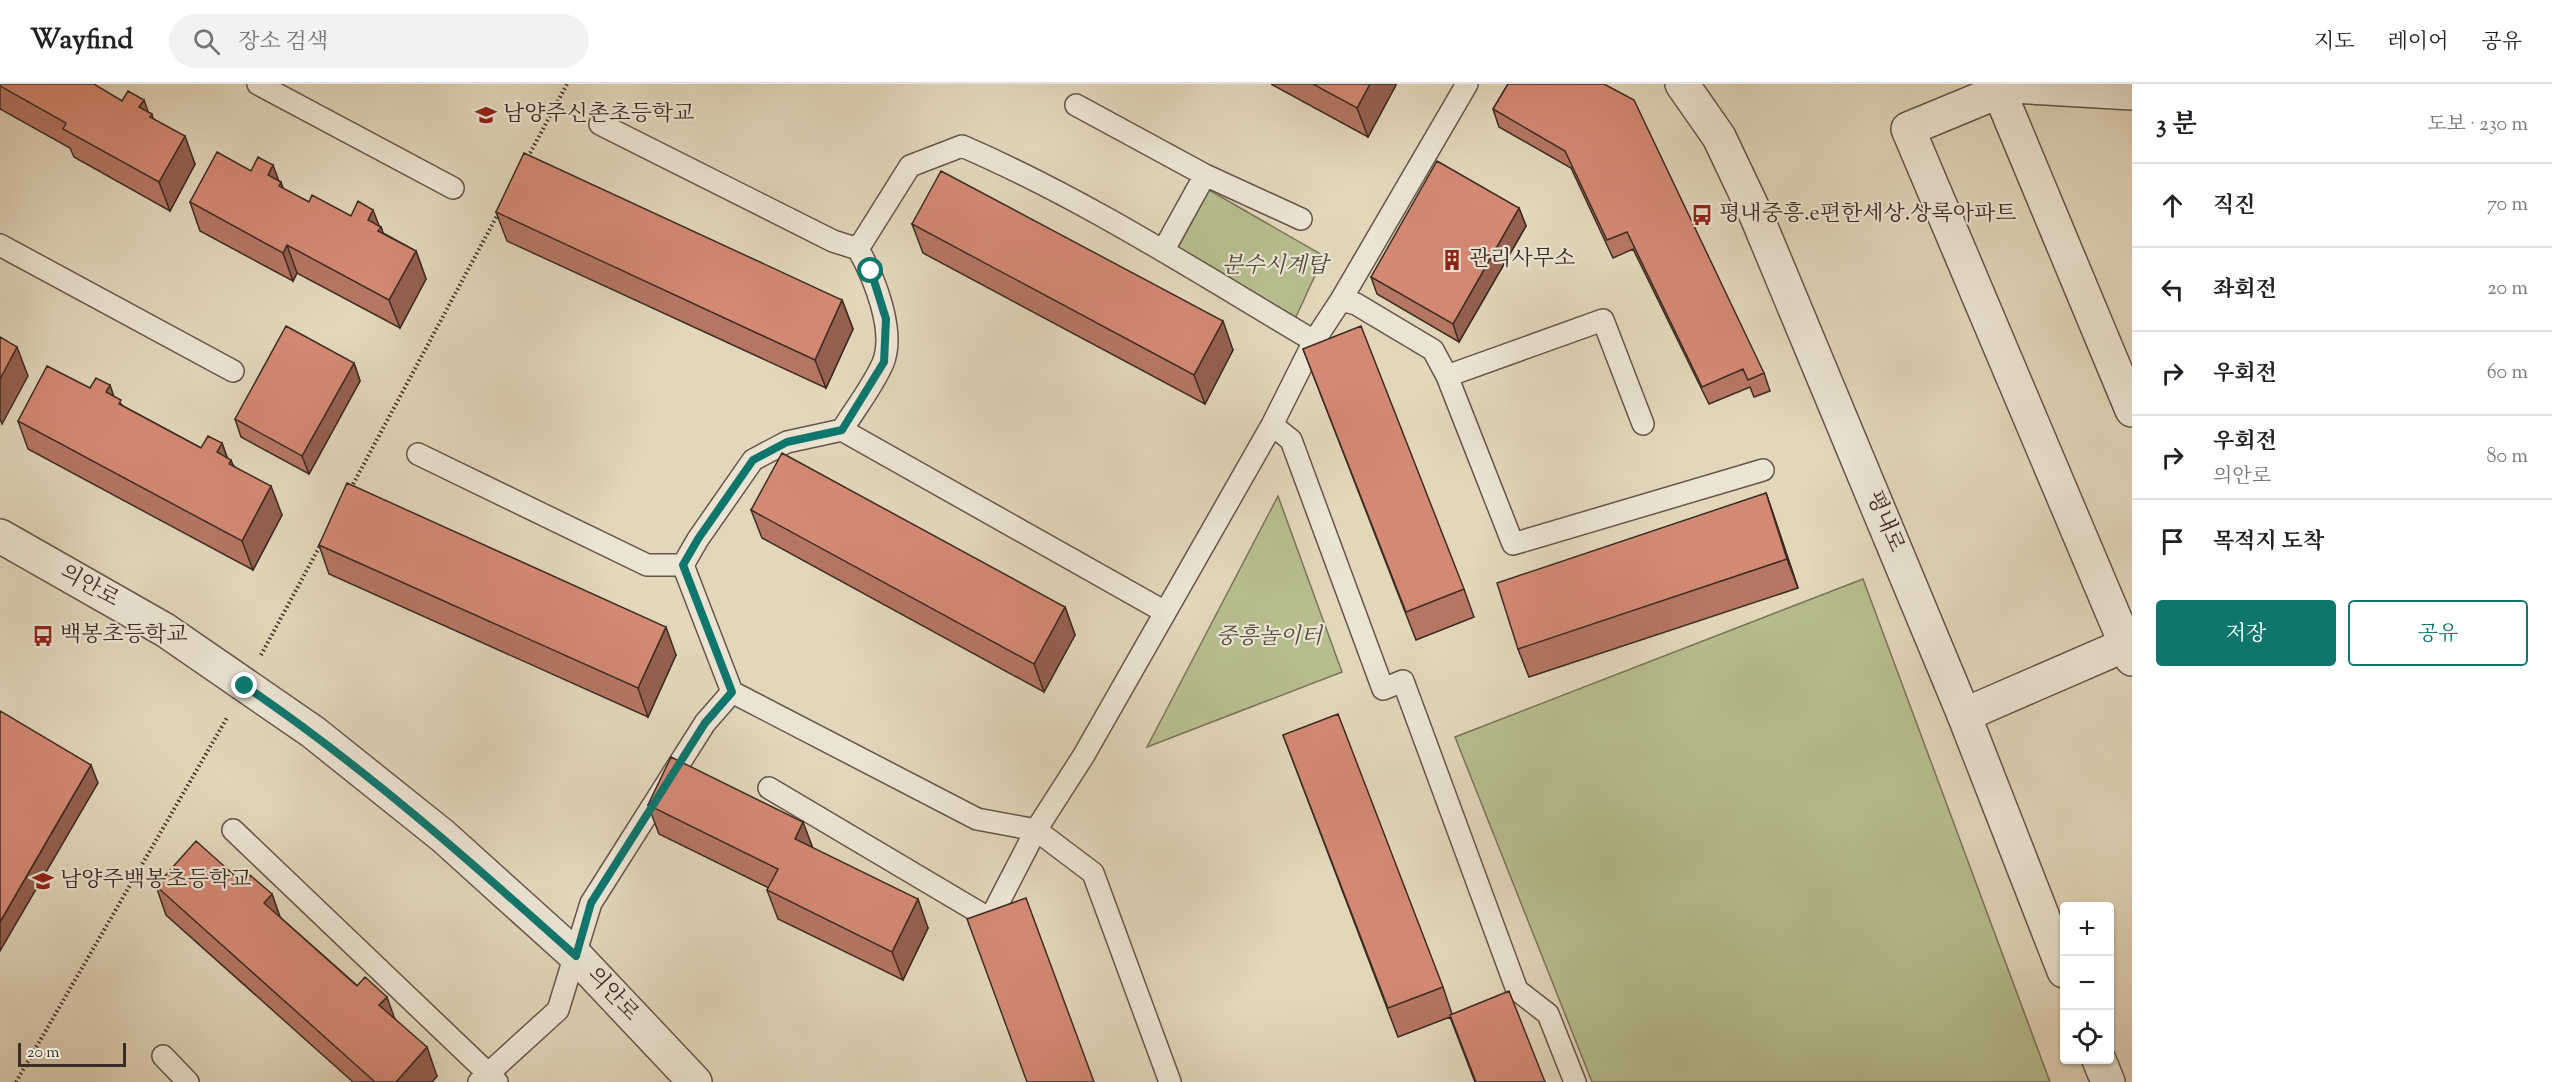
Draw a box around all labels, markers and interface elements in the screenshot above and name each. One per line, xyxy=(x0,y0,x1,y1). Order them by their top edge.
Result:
search box xyxy=(169,14,589,68)
text: Wayfind xyxy=(30,21,133,61)
icon: search xyxy=(190,25,223,58)
text: 장소 검색 xyxy=(238,27,328,59)
text: 지도 xyxy=(2314,28,2355,58)
text: 레이어 xyxy=(2388,28,2448,58)
text: 공유 xyxy=(2481,28,2522,58)
place label: 남양주신촌초등학교 xyxy=(503,99,694,131)
school or university icon: 남양주신촌초등학교 xyxy=(474,103,498,127)
text: 3 분 xyxy=(2156,107,2197,144)
text: 도보 · 230 m xyxy=(2427,111,2528,140)
icon: ahead xyxy=(2156,189,2189,222)
text: 직진 xyxy=(2213,191,2256,223)
text: 70 m xyxy=(2487,191,2528,220)
place label: 평내중흥.e편한세상.상록아파트 xyxy=(1719,199,2017,231)
bus stop icon: 평내중흥.e편한세상.상록아파트 xyxy=(1690,203,1714,227)
place label: 관리사무소 xyxy=(1469,244,1575,276)
building icon: 관리사무소 xyxy=(1440,248,1464,272)
park label: 분수시계탑 xyxy=(1222,251,1332,283)
route start xyxy=(857,257,883,283)
icon: left xyxy=(2156,273,2189,306)
text: 좌회전 xyxy=(2213,275,2277,307)
text: 20 m xyxy=(2487,275,2528,304)
icon: right xyxy=(2156,357,2189,390)
text: 우회전 xyxy=(2213,359,2277,391)
text: 60 m xyxy=(2487,359,2528,388)
text: 우회전 xyxy=(2213,427,2277,459)
icon: right xyxy=(2156,441,2189,474)
text: 80 m xyxy=(2487,443,2528,472)
text: 의안로 xyxy=(2213,463,2271,492)
street label: 평내로 xyxy=(1857,486,1911,558)
icon: arrive xyxy=(2156,525,2189,558)
text: 목적지 도착 xyxy=(2213,527,2324,559)
street label: 의안로 xyxy=(53,558,125,616)
button: 저장 xyxy=(2156,600,2336,666)
button: 공유 xyxy=(2348,600,2528,666)
place label: 백봉초등학교 xyxy=(60,620,188,652)
park label: 중흥놀이터 xyxy=(1216,622,1324,654)
bus stop icon: 백봉초등학교 xyxy=(31,624,55,648)
route end xyxy=(231,672,257,698)
place label: 남양주백봉초등학교 xyxy=(60,865,251,897)
school or university icon: 남양주백봉초등학교 xyxy=(31,869,55,893)
map controls xyxy=(2060,902,2114,1064)
button: + xyxy=(2060,902,2114,956)
button: − xyxy=(2060,956,2114,1010)
street label: 의안로 xyxy=(579,961,645,1029)
button: locate xyxy=(2060,1010,2114,1064)
scale bar xyxy=(18,1040,126,1068)
text: 20 m xyxy=(27,1042,60,1065)

